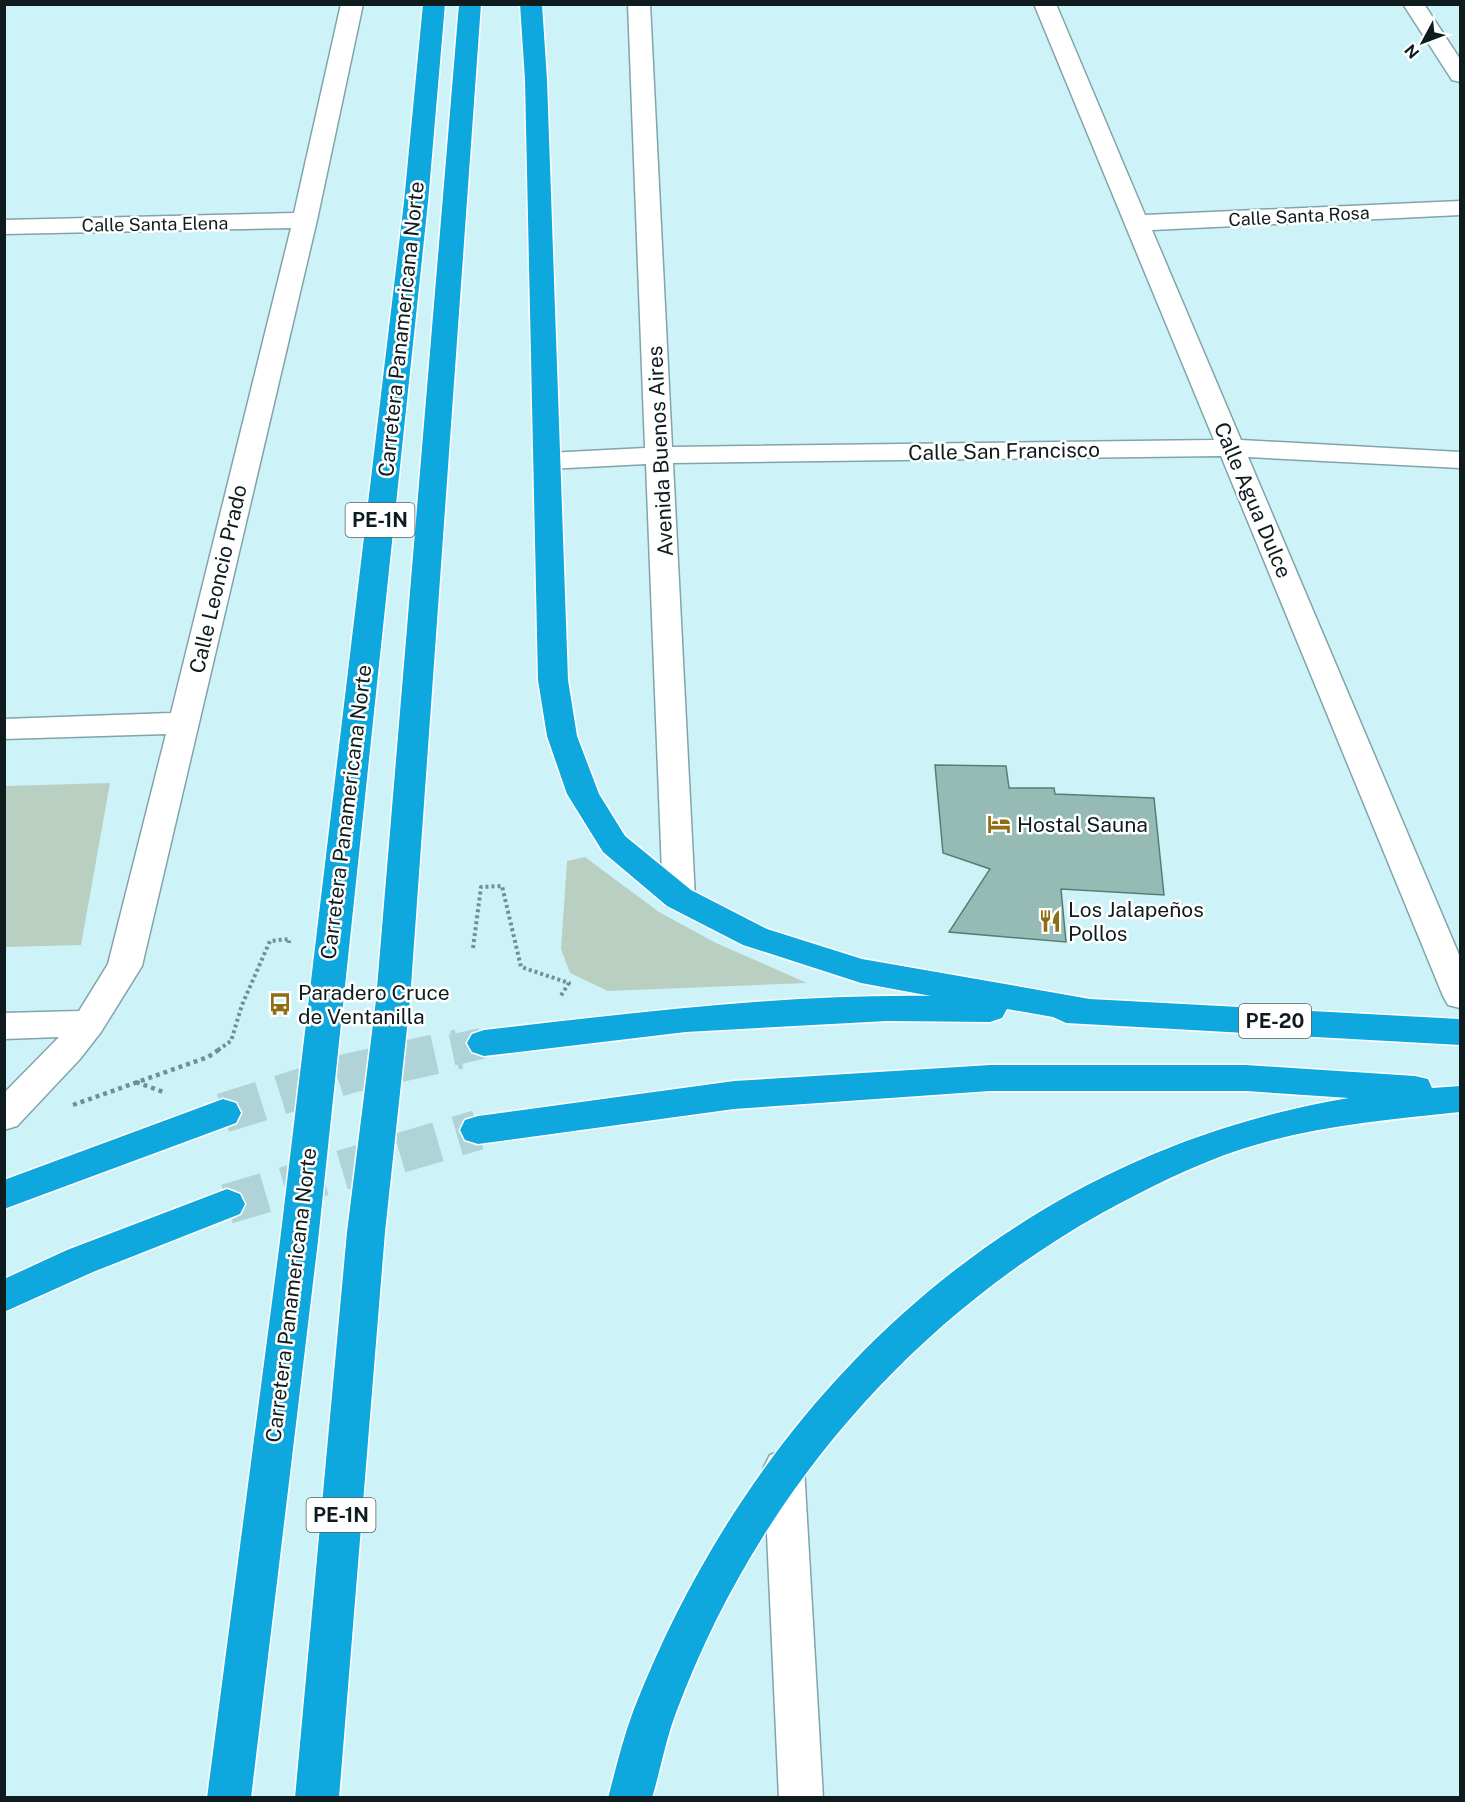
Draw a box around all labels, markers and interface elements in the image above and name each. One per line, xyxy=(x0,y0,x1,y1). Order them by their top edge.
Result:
north arrow xyxy=(1393,12,1453,72)
text: N xyxy=(1401,41,1423,62)
street label: Carretera Panamericana Norte xyxy=(373,180,429,478)
street label: Calle Santa Rosa xyxy=(1228,202,1370,230)
street label: Calle Santa Elena xyxy=(82,212,228,236)
street label: Avenida Buenos Aires xyxy=(642,345,678,557)
street label: Calle Agua Dulce xyxy=(1209,418,1297,582)
street label: Calle San Francisco xyxy=(908,437,1100,465)
street label: Calle Leoncio Prado xyxy=(184,482,252,676)
road number: PE-1N xyxy=(346,503,415,537)
street label: Carretera Panamericana Norte xyxy=(316,663,376,961)
hotel icon: Hostal Sauna xyxy=(986,811,1012,837)
place label: Hostal Sauna xyxy=(1017,812,1148,837)
place label: Los Jalapeños Pollos xyxy=(1068,897,1204,946)
restaurant icon: Los Jalapeños Pollos xyxy=(1037,908,1063,934)
place label: Paradero Cruce de Ventanilla xyxy=(298,980,450,1029)
bus stop icon: Paradero Cruce de Ventanilla xyxy=(267,991,293,1017)
road number: PE-20 xyxy=(1239,1004,1311,1038)
street label: Carretera Panamericana Norte xyxy=(261,1146,321,1444)
road number: PE-1N xyxy=(306,1498,376,1532)

